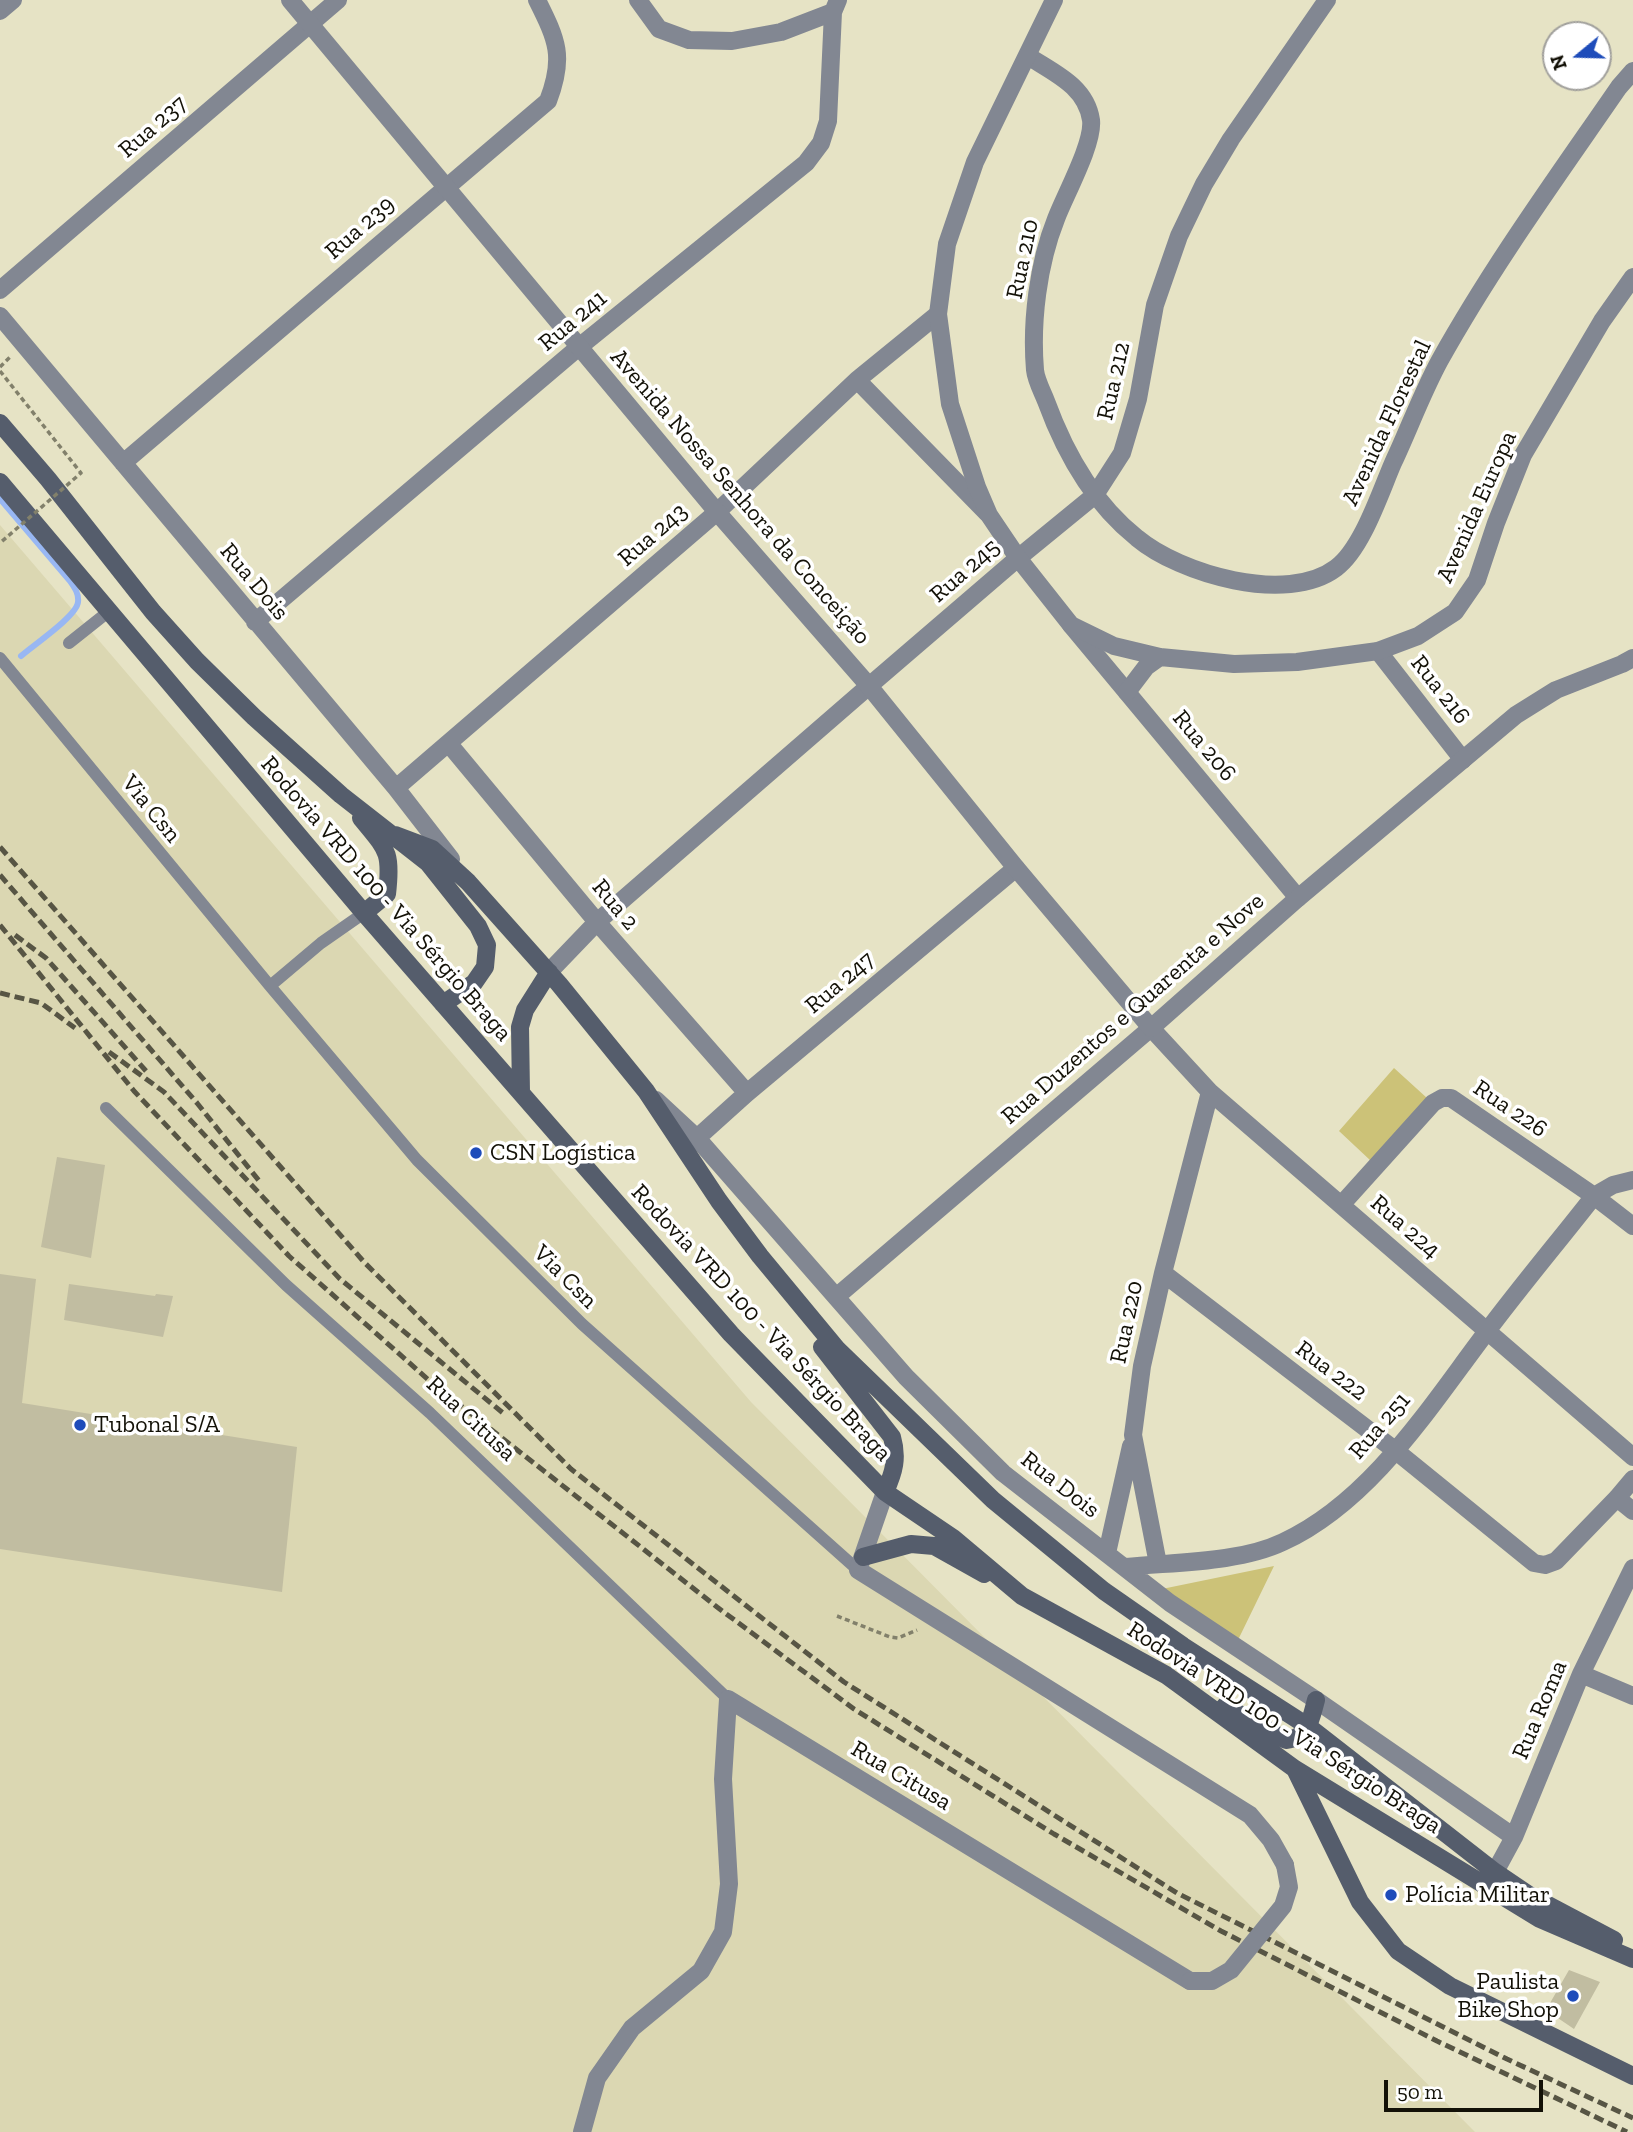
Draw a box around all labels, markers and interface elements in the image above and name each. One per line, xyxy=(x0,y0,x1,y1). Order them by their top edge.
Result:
north arrow xyxy=(1542,21,1612,91)
text: N xyxy=(1545,52,1572,73)
street label: Rua 237 xyxy=(113,90,193,164)
street label: Rua 239 xyxy=(320,190,400,266)
street label: Rua 210 xyxy=(1001,217,1045,301)
street label: Rua 241 xyxy=(533,284,613,358)
street label: Avenida Florestal xyxy=(1336,336,1438,510)
street label: Rua 212 xyxy=(1091,339,1137,423)
street label: Avenida Nossa Senhora da Conceição xyxy=(604,343,876,651)
street label: Avenida Europa xyxy=(1431,427,1523,587)
street label: Rua 243 xyxy=(612,497,694,573)
street label: Rua 245 xyxy=(924,533,1006,609)
street label: Rua Dois xyxy=(213,538,295,626)
street label: Rua 216 xyxy=(1404,650,1476,730)
street label: Rua 206 xyxy=(1166,704,1242,788)
street label: Rodovia VRD 100 - Via Sérgio Braga xyxy=(254,751,518,1047)
street label: Via Csn xyxy=(115,769,187,849)
street label: Rua 2 xyxy=(585,874,645,936)
street label: Rua Duzentos e Quarenta e Nove xyxy=(996,887,1270,1131)
street label: Rua 247 xyxy=(800,946,880,1020)
street label: Rua 226 xyxy=(1468,1074,1552,1144)
place label: CSN Logística xyxy=(490,1139,636,1167)
marker: CSN Logística xyxy=(468,1145,484,1161)
street label: Rodovia VRD 100 - Via Sérgio Braga xyxy=(625,1178,897,1468)
street label: Rua 224 xyxy=(1364,1189,1446,1265)
street label: Via Csn xyxy=(527,1239,603,1315)
street label: Rua 220 xyxy=(1104,1278,1150,1366)
street label: Rua 222 xyxy=(1289,1335,1373,1407)
street label: Rua Citusa xyxy=(420,1370,522,1468)
street label: Rua 251 xyxy=(1343,1387,1417,1465)
place label: Tubonal S/A xyxy=(94,1411,220,1439)
marker: Tubonal S/A xyxy=(72,1417,88,1433)
street label: Rua Dois xyxy=(1015,1445,1105,1525)
street label: Rodovia VRD 100 - Via Sérgio Braga xyxy=(1122,1616,1446,1840)
street label: Rua Roma xyxy=(1506,1656,1574,1764)
street label: Rua Citusa xyxy=(846,1735,956,1817)
place label: Polícia Militar xyxy=(1405,1881,1550,1909)
marker: Polícia Militar xyxy=(1383,1887,1399,1903)
place label: Paulista Bike Shop xyxy=(1457,1968,1559,2024)
marker: Paulista Bike Shop xyxy=(1565,1988,1581,2004)
scale bar xyxy=(1388,2066,1547,2110)
text: 50 m xyxy=(1397,2079,1443,2104)

